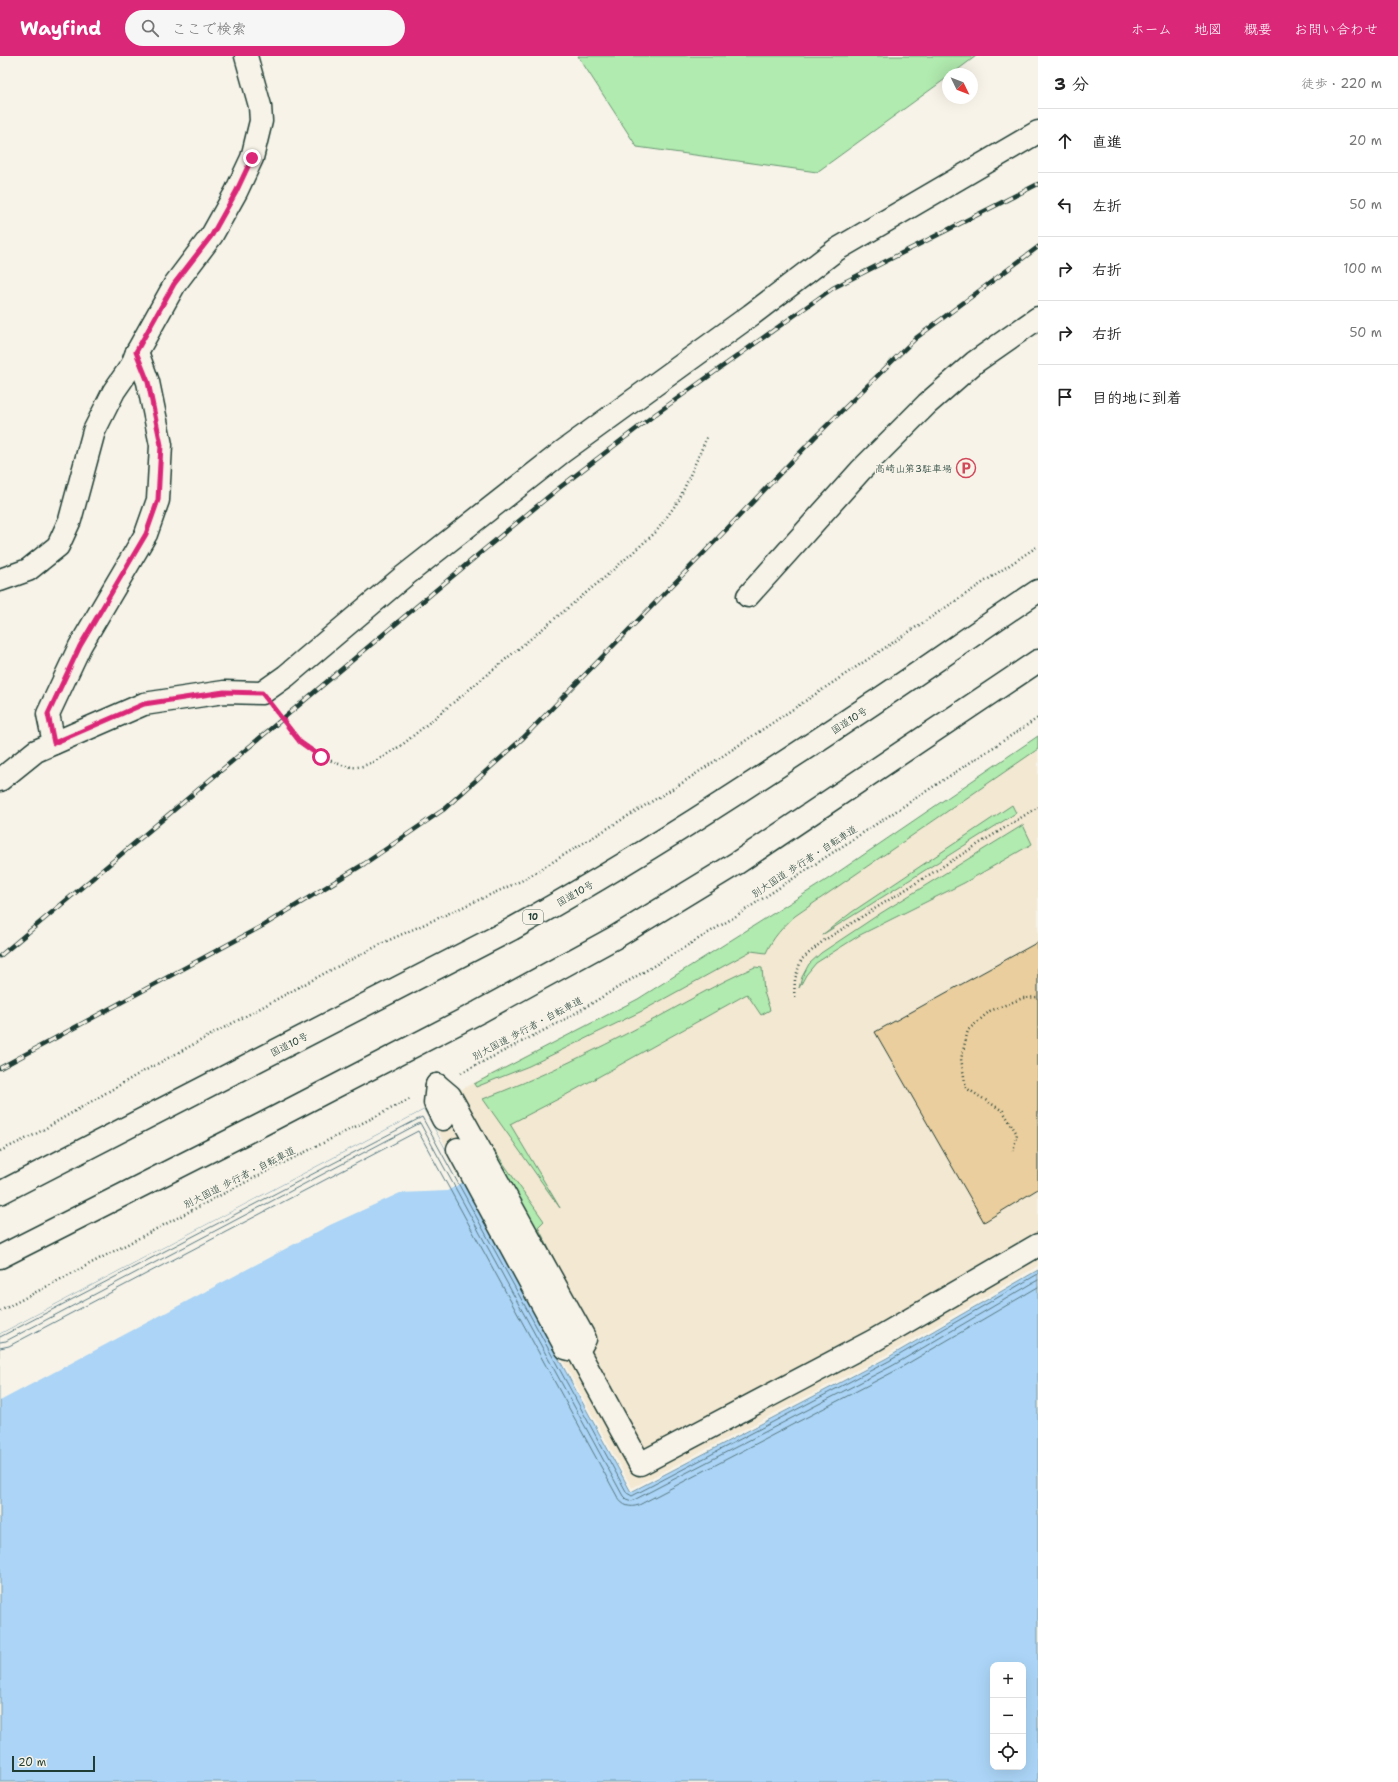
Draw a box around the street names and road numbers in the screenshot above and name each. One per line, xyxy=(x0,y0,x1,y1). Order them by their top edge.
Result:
street label: 国道10号 xyxy=(829,704,870,737)
street label: 別大国道 歩行者・自転車道 xyxy=(749,822,860,900)
street label: 国道10号 xyxy=(554,878,596,909)
road number: 10 xyxy=(523,910,543,924)
street label: 別大国道 歩行者・自転車道 xyxy=(470,994,585,1063)
street label: 国道10号 xyxy=(268,1029,310,1060)
street label: 別大国道 歩行者・自転車道 xyxy=(181,1144,297,1211)

